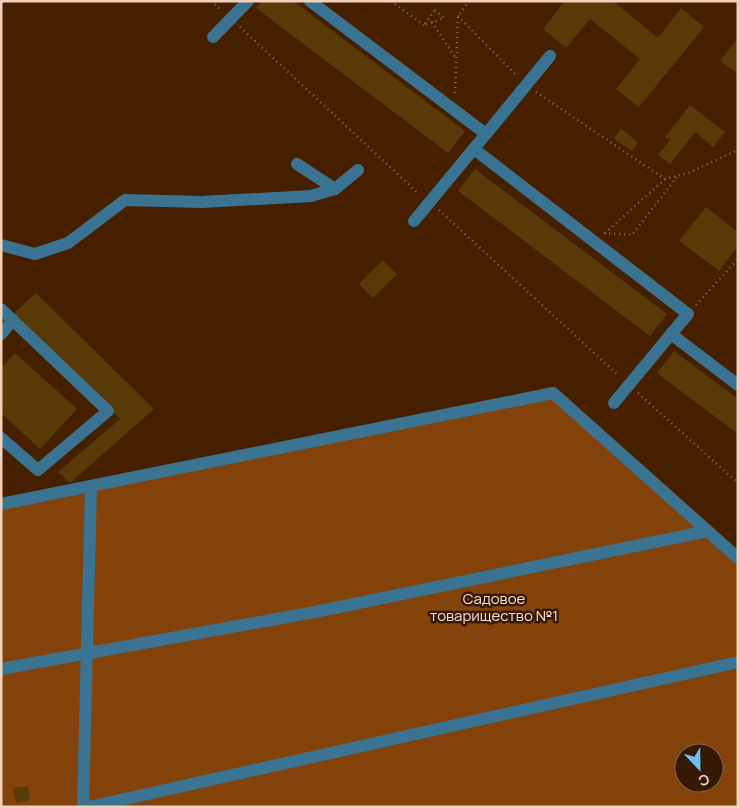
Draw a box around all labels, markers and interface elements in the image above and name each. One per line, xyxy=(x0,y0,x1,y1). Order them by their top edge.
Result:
park label: Садовое товарищество №1 xyxy=(430,588,558,626)
north arrow xyxy=(674,743,724,793)
text: С xyxy=(696,770,712,791)

